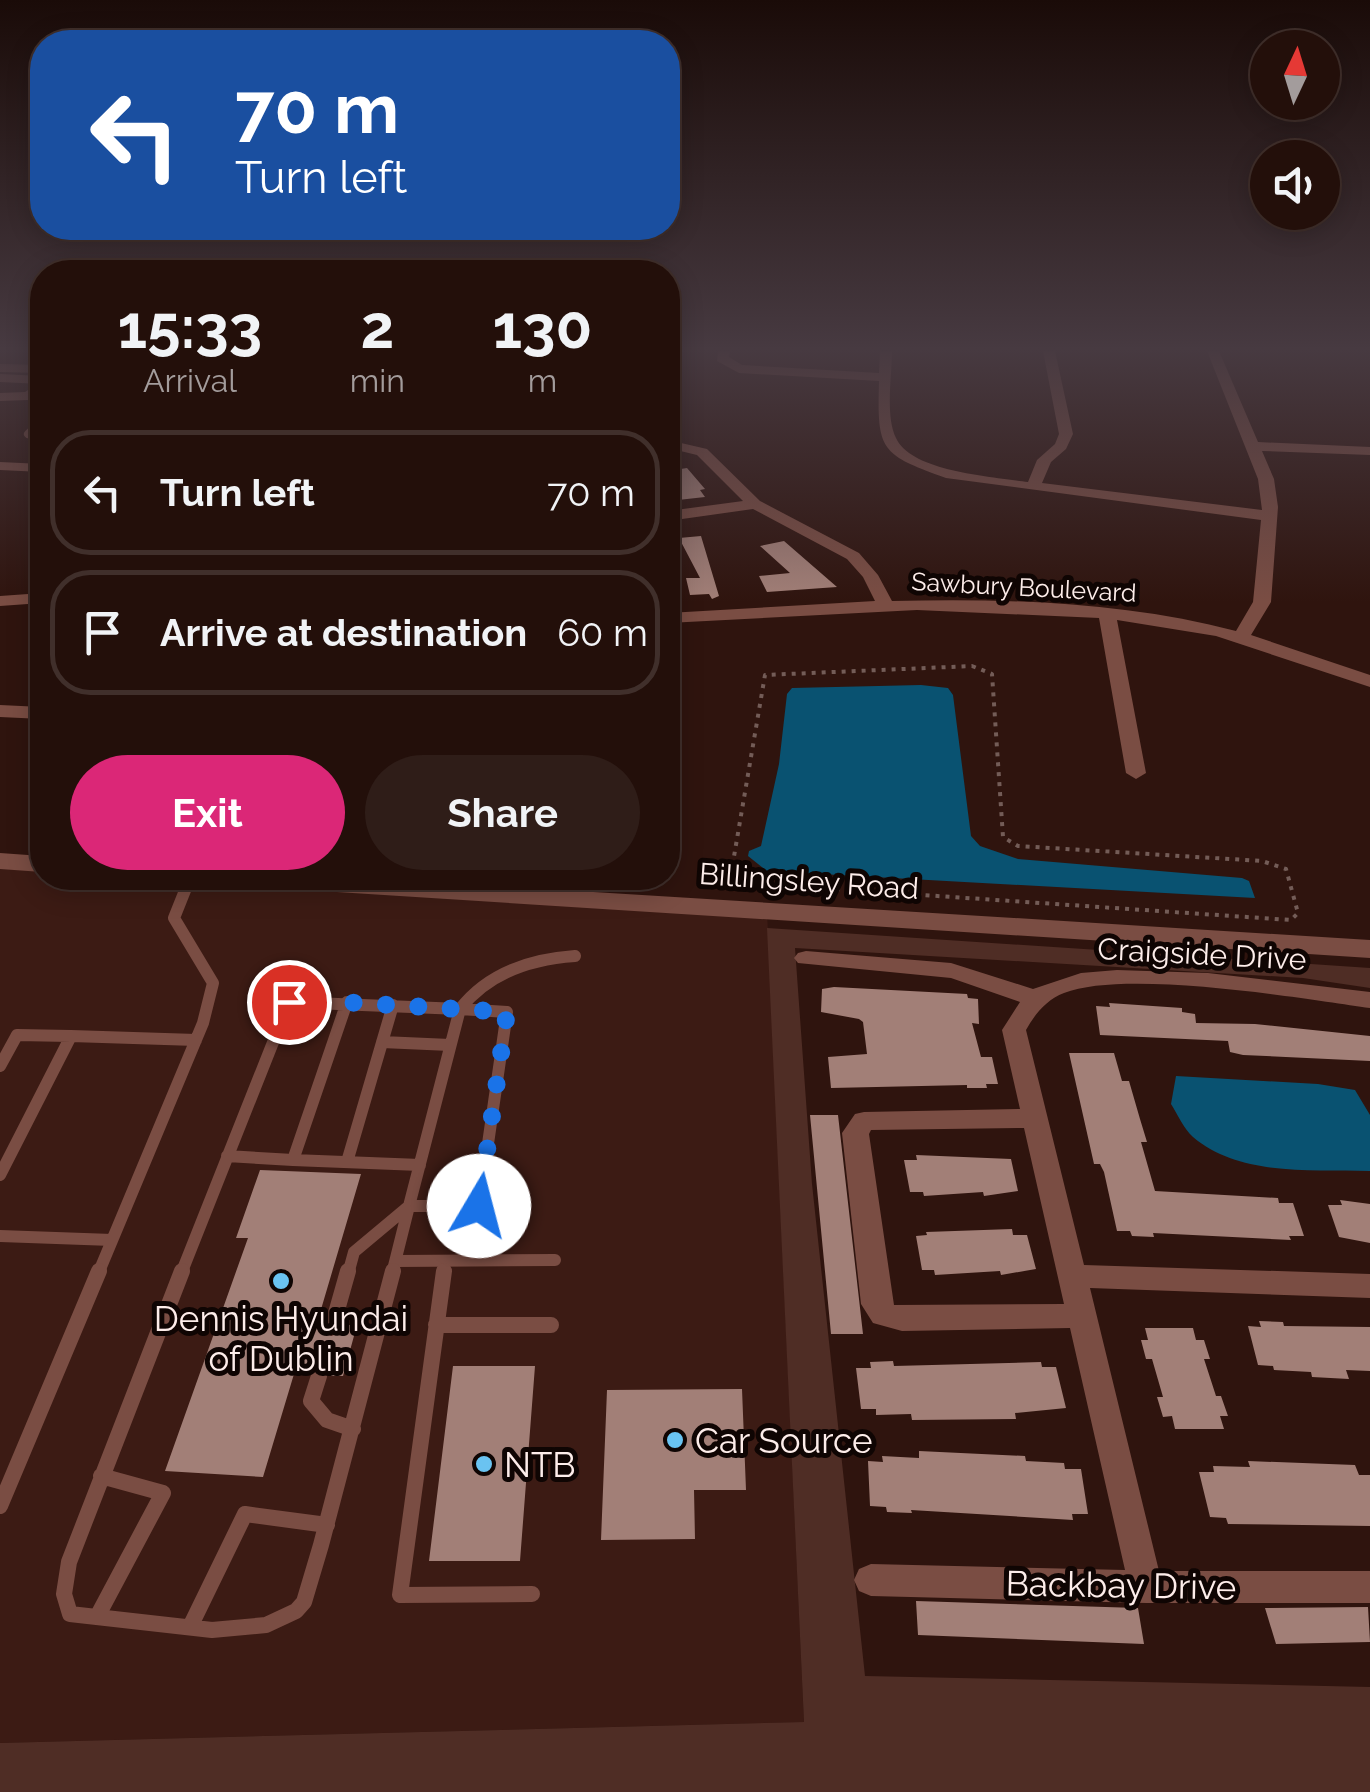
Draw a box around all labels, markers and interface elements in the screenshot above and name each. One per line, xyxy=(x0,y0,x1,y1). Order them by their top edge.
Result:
north arrow xyxy=(1250,30,1340,120)
map controls xyxy=(1250,30,1340,230)
text: 70 m xyxy=(235,67,399,149)
icon: left xyxy=(70,70,200,200)
button: sound xyxy=(1250,140,1340,230)
text: Turn left xyxy=(235,151,407,204)
text: 15:33 xyxy=(118,292,262,362)
text: 2 xyxy=(360,292,394,362)
text: 130 xyxy=(492,292,592,362)
text: Arrival xyxy=(143,362,237,399)
text: min xyxy=(350,362,405,399)
text: m xyxy=(528,362,557,399)
icon: left xyxy=(75,465,130,520)
text: Turn left xyxy=(160,470,315,515)
text: 70 m xyxy=(547,470,635,515)
street label: Sawbury Boulevard xyxy=(911,566,1137,608)
icon: arrive xyxy=(75,605,130,660)
text: Arrive at destination xyxy=(160,610,527,655)
text: 60 m xyxy=(557,610,648,655)
button: Exit xyxy=(70,755,345,870)
button: Share xyxy=(365,755,640,870)
street label: Billingsley Road xyxy=(698,856,920,906)
street label: Craigside Drive xyxy=(1097,931,1307,977)
pin xyxy=(247,960,332,1045)
icon: arrive xyxy=(262,975,317,1030)
position arrow xyxy=(427,1154,531,1258)
marker: Dennis Hyundai of Dublin xyxy=(270,1270,292,1292)
place label: Dennis Hyundai of Dublin xyxy=(154,1298,408,1379)
place label: Car Source xyxy=(695,1420,873,1461)
marker: Car Source xyxy=(664,1429,686,1451)
place label: NTB xyxy=(504,1444,576,1485)
marker: NTB xyxy=(473,1453,495,1475)
street label: Backbay Drive xyxy=(1005,1562,1237,1608)

